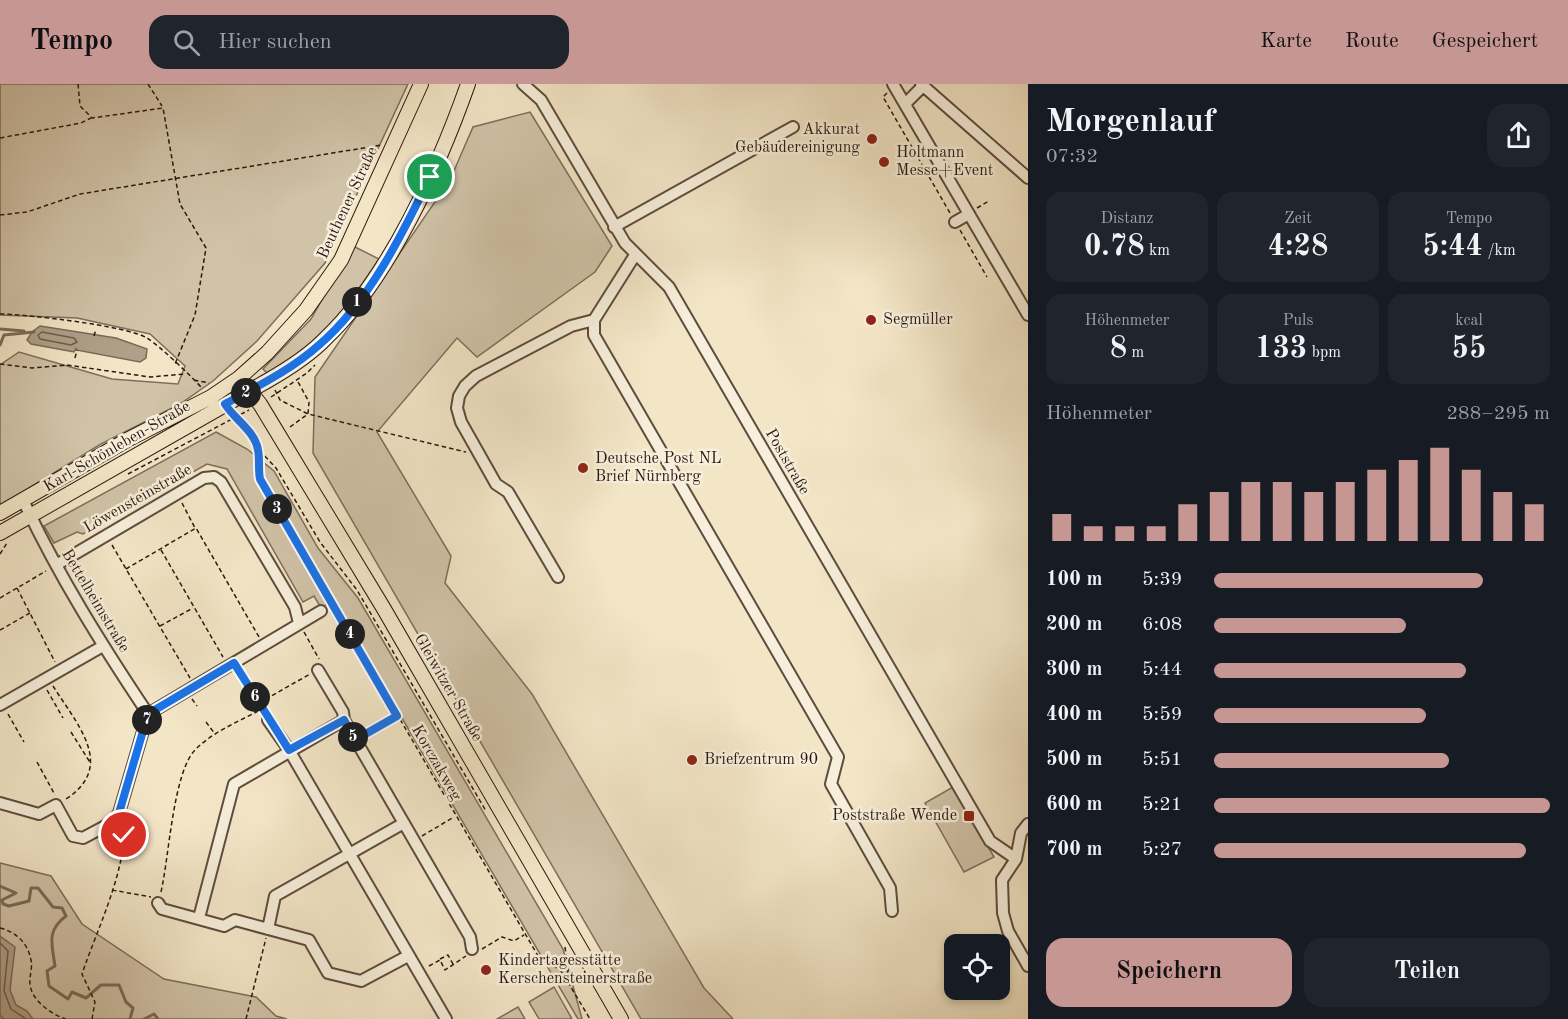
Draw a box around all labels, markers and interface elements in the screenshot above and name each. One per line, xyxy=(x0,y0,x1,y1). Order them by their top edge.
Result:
search box xyxy=(149,15,569,69)
icon: search xyxy=(170,26,203,59)
text: Tempo xyxy=(30,28,113,56)
text: Hier suchen xyxy=(218,31,332,53)
text: Karte xyxy=(1260,31,1312,52)
text: Route xyxy=(1345,31,1399,52)
text: Gespeichert xyxy=(1432,31,1538,52)
button: share xyxy=(1487,104,1550,167)
text: Morgenlauf xyxy=(1046,106,1215,139)
place label: Akkurat Gebäudereinigung xyxy=(735,122,860,156)
marker: Akkurat Gebäudereinigung xyxy=(865,132,879,146)
street label: Beuthener Straße xyxy=(315,145,381,261)
place label: Holtmann Messe+Event xyxy=(896,145,994,179)
text: 07:32 xyxy=(1046,147,1098,167)
pin xyxy=(404,151,455,202)
marker: Holtmann Messe+Event xyxy=(877,155,891,169)
icon: arrive xyxy=(413,160,446,193)
text: Distanz xyxy=(1101,211,1153,227)
text: Zeit xyxy=(1284,211,1312,227)
text: Tempo xyxy=(1446,211,1492,227)
text: 0.78 xyxy=(1084,232,1145,262)
text: 4:28 xyxy=(1268,232,1328,262)
text: 5:44 xyxy=(1422,232,1483,262)
text: km xyxy=(1145,243,1170,259)
text: /km xyxy=(1483,243,1516,259)
pin: 1 xyxy=(342,287,372,317)
text: 1 xyxy=(352,294,362,310)
place label: Segmüller xyxy=(883,312,953,328)
marker: Segmüller xyxy=(864,313,878,327)
text: Höhenmeter xyxy=(1085,313,1169,329)
text: Puls xyxy=(1283,313,1313,329)
text: kcal xyxy=(1455,313,1483,329)
text: 8 xyxy=(1110,334,1127,364)
text: 133 xyxy=(1255,334,1307,364)
text: 55 xyxy=(1452,334,1486,364)
text: m xyxy=(1127,345,1144,361)
text: bpm xyxy=(1307,345,1341,361)
pin: 2 xyxy=(231,378,261,408)
text: 2 xyxy=(241,385,251,401)
street label: Karl-Schönleben-Straße xyxy=(41,398,193,496)
text: Höhenmeter xyxy=(1046,404,1152,424)
text: 288–295 m xyxy=(1447,404,1550,424)
street label: Poststraße xyxy=(762,426,812,498)
place label: Deutsche Post NL Brief Nürnberg xyxy=(595,451,722,485)
marker: Deutsche Post NL Brief Nürnberg xyxy=(576,461,590,475)
street label: Löwensteinstraße xyxy=(81,462,195,536)
pin: 3 xyxy=(262,494,292,524)
text: 3 xyxy=(272,501,282,517)
street label: Bettelheimstraße xyxy=(58,547,132,655)
text: 100 m xyxy=(1046,570,1102,590)
text: 5:39 xyxy=(1142,570,1182,590)
text: 200 m xyxy=(1046,615,1102,635)
text: 6:08 xyxy=(1142,615,1182,635)
pin: 4 xyxy=(335,619,365,649)
text: 4 xyxy=(345,626,355,642)
street label: Gleiwitzer Straße xyxy=(411,632,485,744)
text: 300 m xyxy=(1046,660,1102,680)
text: 5:44 xyxy=(1142,660,1182,680)
pin: 6 xyxy=(240,682,270,712)
text: 6 xyxy=(250,689,260,705)
pin: 7 xyxy=(132,705,162,735)
text: 400 m xyxy=(1046,705,1102,725)
text: 5:59 xyxy=(1142,705,1182,725)
text: 7 xyxy=(142,712,152,728)
pin: 5 xyxy=(338,722,368,752)
street label: Korczakweg xyxy=(408,722,464,804)
text: 5 xyxy=(348,729,358,745)
text: 500 m xyxy=(1046,750,1102,770)
text: 5:51 xyxy=(1142,750,1182,770)
place label: Briefzentrum 90 xyxy=(704,752,818,768)
marker: Briefzentrum 90 xyxy=(685,753,699,767)
text: 600 m xyxy=(1046,795,1102,815)
text: 5:21 xyxy=(1142,795,1182,815)
place label: Poststraße Wende xyxy=(832,808,957,824)
pin xyxy=(98,809,149,860)
marker: Poststraße Wende xyxy=(962,809,976,823)
icon: check xyxy=(107,818,140,851)
text: 700 m xyxy=(1046,840,1102,860)
text: 5:27 xyxy=(1142,840,1182,860)
map controls xyxy=(944,934,1010,1000)
button: locate xyxy=(944,934,1010,1000)
button: Speichern xyxy=(1046,938,1292,1007)
button: Teilen xyxy=(1304,938,1550,1007)
place label: Kindertagesstätte Kerschensteinerstraße xyxy=(498,953,652,987)
marker: Kindertagesstätte Kerschensteinerstraße xyxy=(479,963,493,977)

